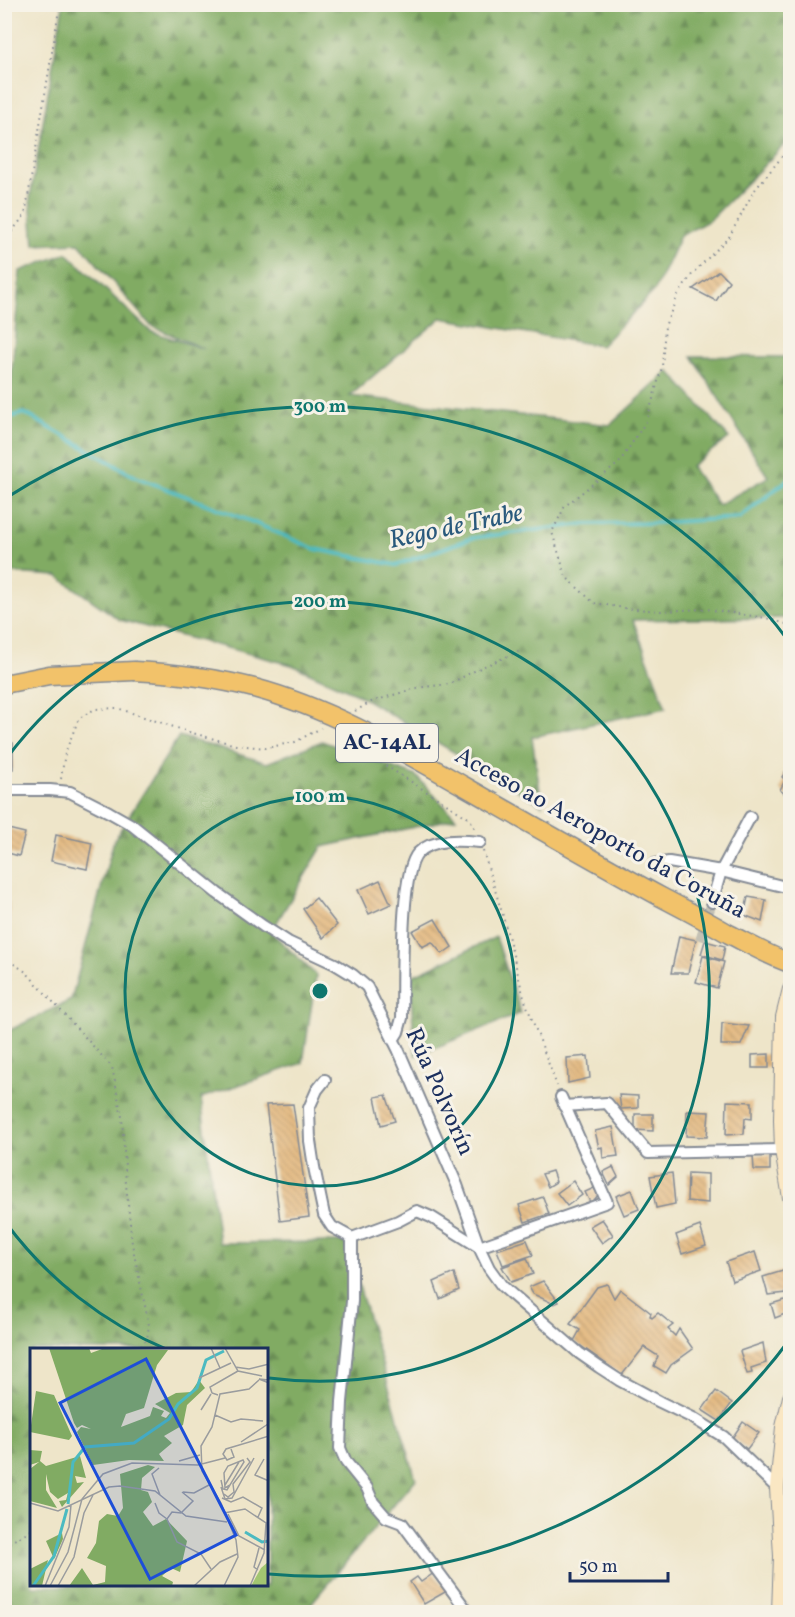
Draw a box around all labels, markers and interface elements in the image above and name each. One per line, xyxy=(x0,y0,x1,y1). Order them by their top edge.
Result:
text: 300 m xyxy=(294,395,346,420)
water label: Rego de Trabe xyxy=(386,495,527,559)
text: 200 m xyxy=(294,590,346,615)
road number: AC-14AL xyxy=(336,724,438,762)
street label: Acceso ao Aeroporto da Coruña xyxy=(448,740,752,928)
text: 100 m xyxy=(295,785,345,810)
centre of rings xyxy=(310,981,330,1001)
street label: Rúa Polvorín xyxy=(396,1023,482,1161)
inset map xyxy=(30,1348,268,1587)
scale bar xyxy=(570,1545,668,1583)
text: 50 m xyxy=(579,1555,618,1580)

